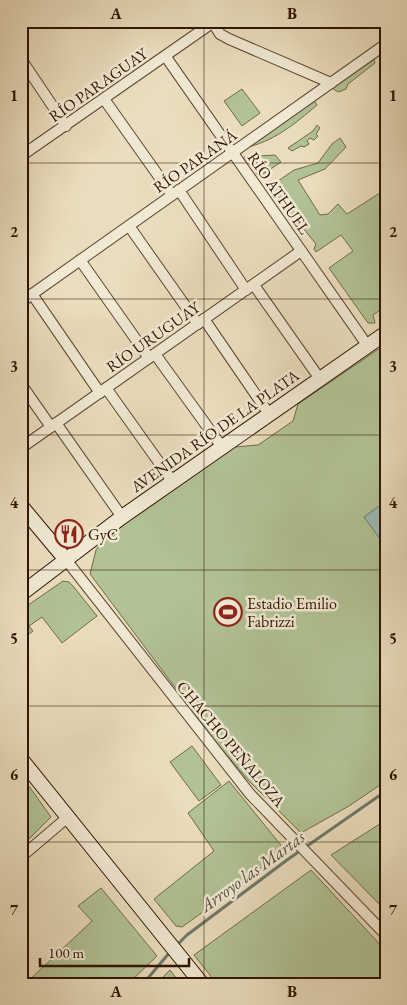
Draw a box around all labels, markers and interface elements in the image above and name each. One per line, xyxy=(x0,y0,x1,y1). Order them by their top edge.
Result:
text: A xyxy=(109,3,122,24)
text: B xyxy=(287,3,297,24)
street label: RÍO PARAGUAY xyxy=(44,43,152,127)
text: 1 xyxy=(10,85,18,106)
text: 1 xyxy=(389,85,397,106)
street label: RÍO PARANÁ xyxy=(149,124,242,198)
street label: RÍO ATHUEL xyxy=(243,148,315,239)
text: 2 xyxy=(10,221,19,242)
text: 2 xyxy=(389,221,398,242)
street label: RÍO URUGUAY xyxy=(102,296,205,377)
text: 3 xyxy=(10,356,18,377)
text: 3 xyxy=(389,356,397,377)
street label: AVENIDA RÍO DE LA PLATA xyxy=(126,364,304,498)
text: 4 xyxy=(10,492,19,513)
text: 4 xyxy=(389,492,398,513)
restaurant icon: GyC xyxy=(54,519,84,549)
place label: GyC xyxy=(88,524,118,545)
place label: Estadio Emilio Fabrizzi xyxy=(247,593,337,632)
sports icon: Estadio Emilio Fabrizzi xyxy=(213,597,243,627)
text: 5 xyxy=(10,628,18,649)
text: 5 xyxy=(389,628,397,649)
street label: CHACHO PEÑALOZA xyxy=(172,677,291,812)
text: 6 xyxy=(10,764,19,785)
text: 6 xyxy=(389,764,398,785)
water label: Arroyo las Martas xyxy=(193,825,311,919)
text: 7 xyxy=(10,899,19,920)
text: 7 xyxy=(389,899,398,920)
scale bar xyxy=(40,935,189,967)
text: 100 m xyxy=(48,943,85,962)
text: A xyxy=(109,981,122,1002)
text: B xyxy=(287,981,297,1002)

